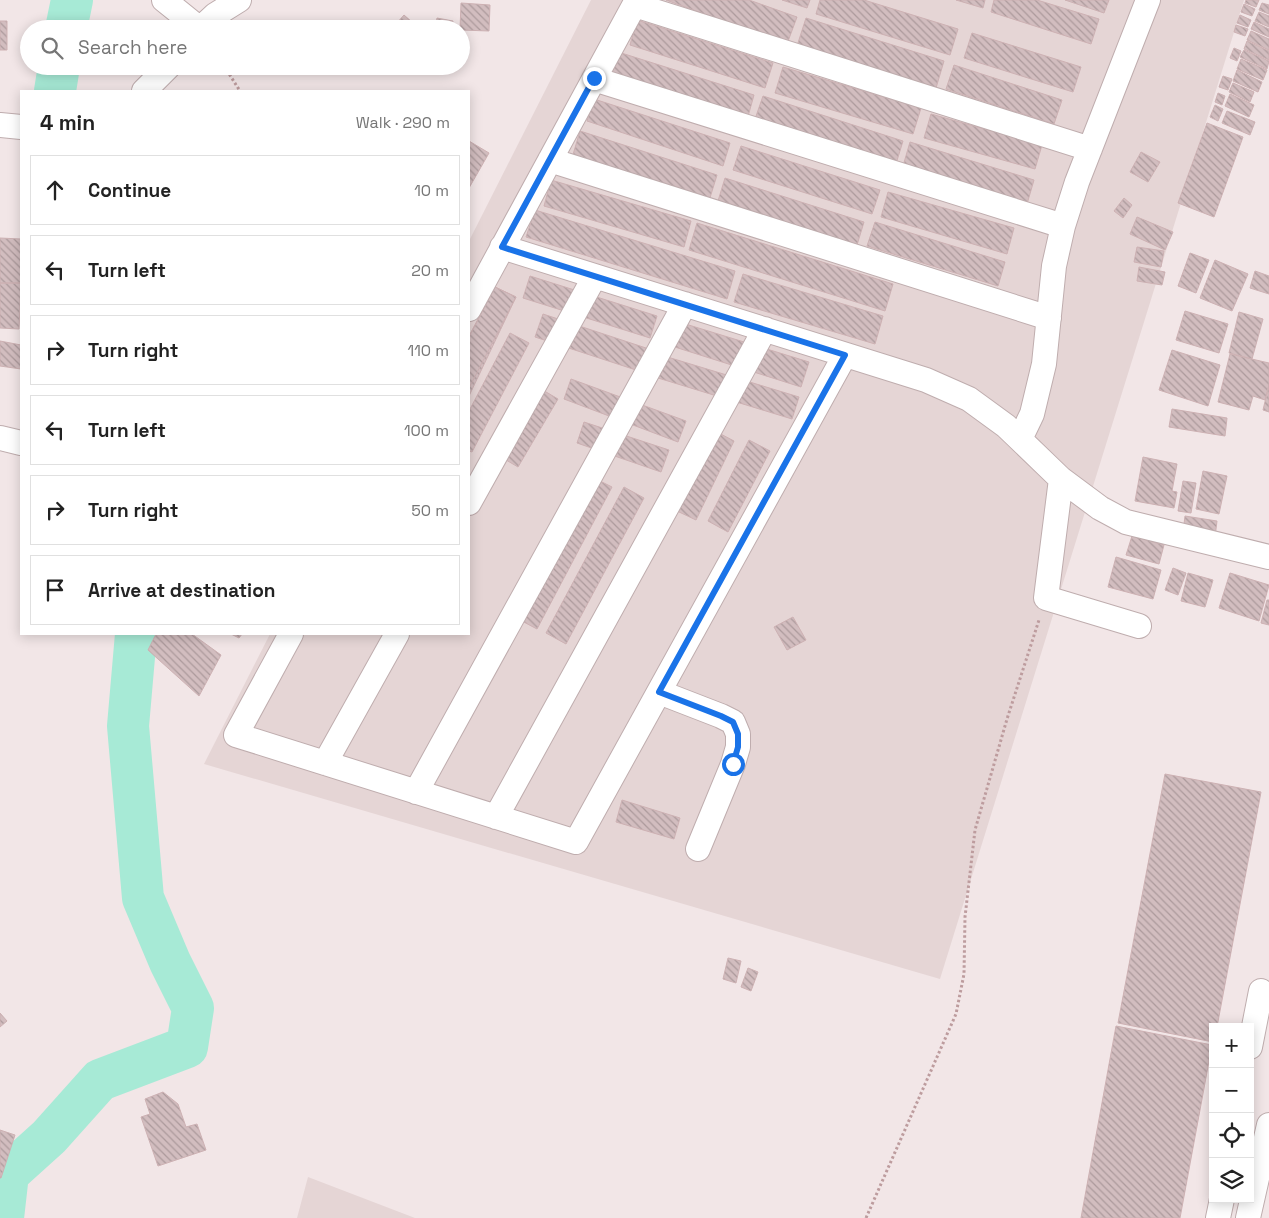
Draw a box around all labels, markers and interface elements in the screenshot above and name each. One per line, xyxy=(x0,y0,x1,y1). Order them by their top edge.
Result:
search box xyxy=(20,20,470,75)
icon: search xyxy=(38,34,66,62)
text: Search here xyxy=(78,35,188,60)
route end xyxy=(583,67,606,90)
text: 4 min xyxy=(40,109,95,136)
text: Walk · 290 m xyxy=(356,112,450,133)
icon: ahead xyxy=(41,176,69,204)
text: Continue xyxy=(88,178,171,203)
text: 10 m xyxy=(414,180,449,201)
icon: left xyxy=(41,256,69,284)
text: Turn left xyxy=(88,258,166,283)
text: 20 m xyxy=(411,260,449,281)
icon: right xyxy=(41,336,69,364)
text: Turn right xyxy=(88,338,178,363)
text: 110 m xyxy=(407,340,449,361)
icon: left xyxy=(41,416,69,444)
text: Turn left xyxy=(88,418,166,443)
text: 100 m xyxy=(404,420,449,441)
icon: right xyxy=(41,496,69,524)
text: Turn right xyxy=(88,498,178,523)
text: 50 m xyxy=(411,500,449,521)
icon: arrive xyxy=(41,576,69,604)
text: Arrive at destination xyxy=(88,578,276,603)
route start xyxy=(722,753,745,776)
map controls xyxy=(1209,1023,1254,1203)
button: + xyxy=(1209,1023,1254,1068)
button: − xyxy=(1209,1068,1254,1113)
button: locate xyxy=(1209,1113,1254,1158)
button: layers xyxy=(1209,1158,1254,1203)

